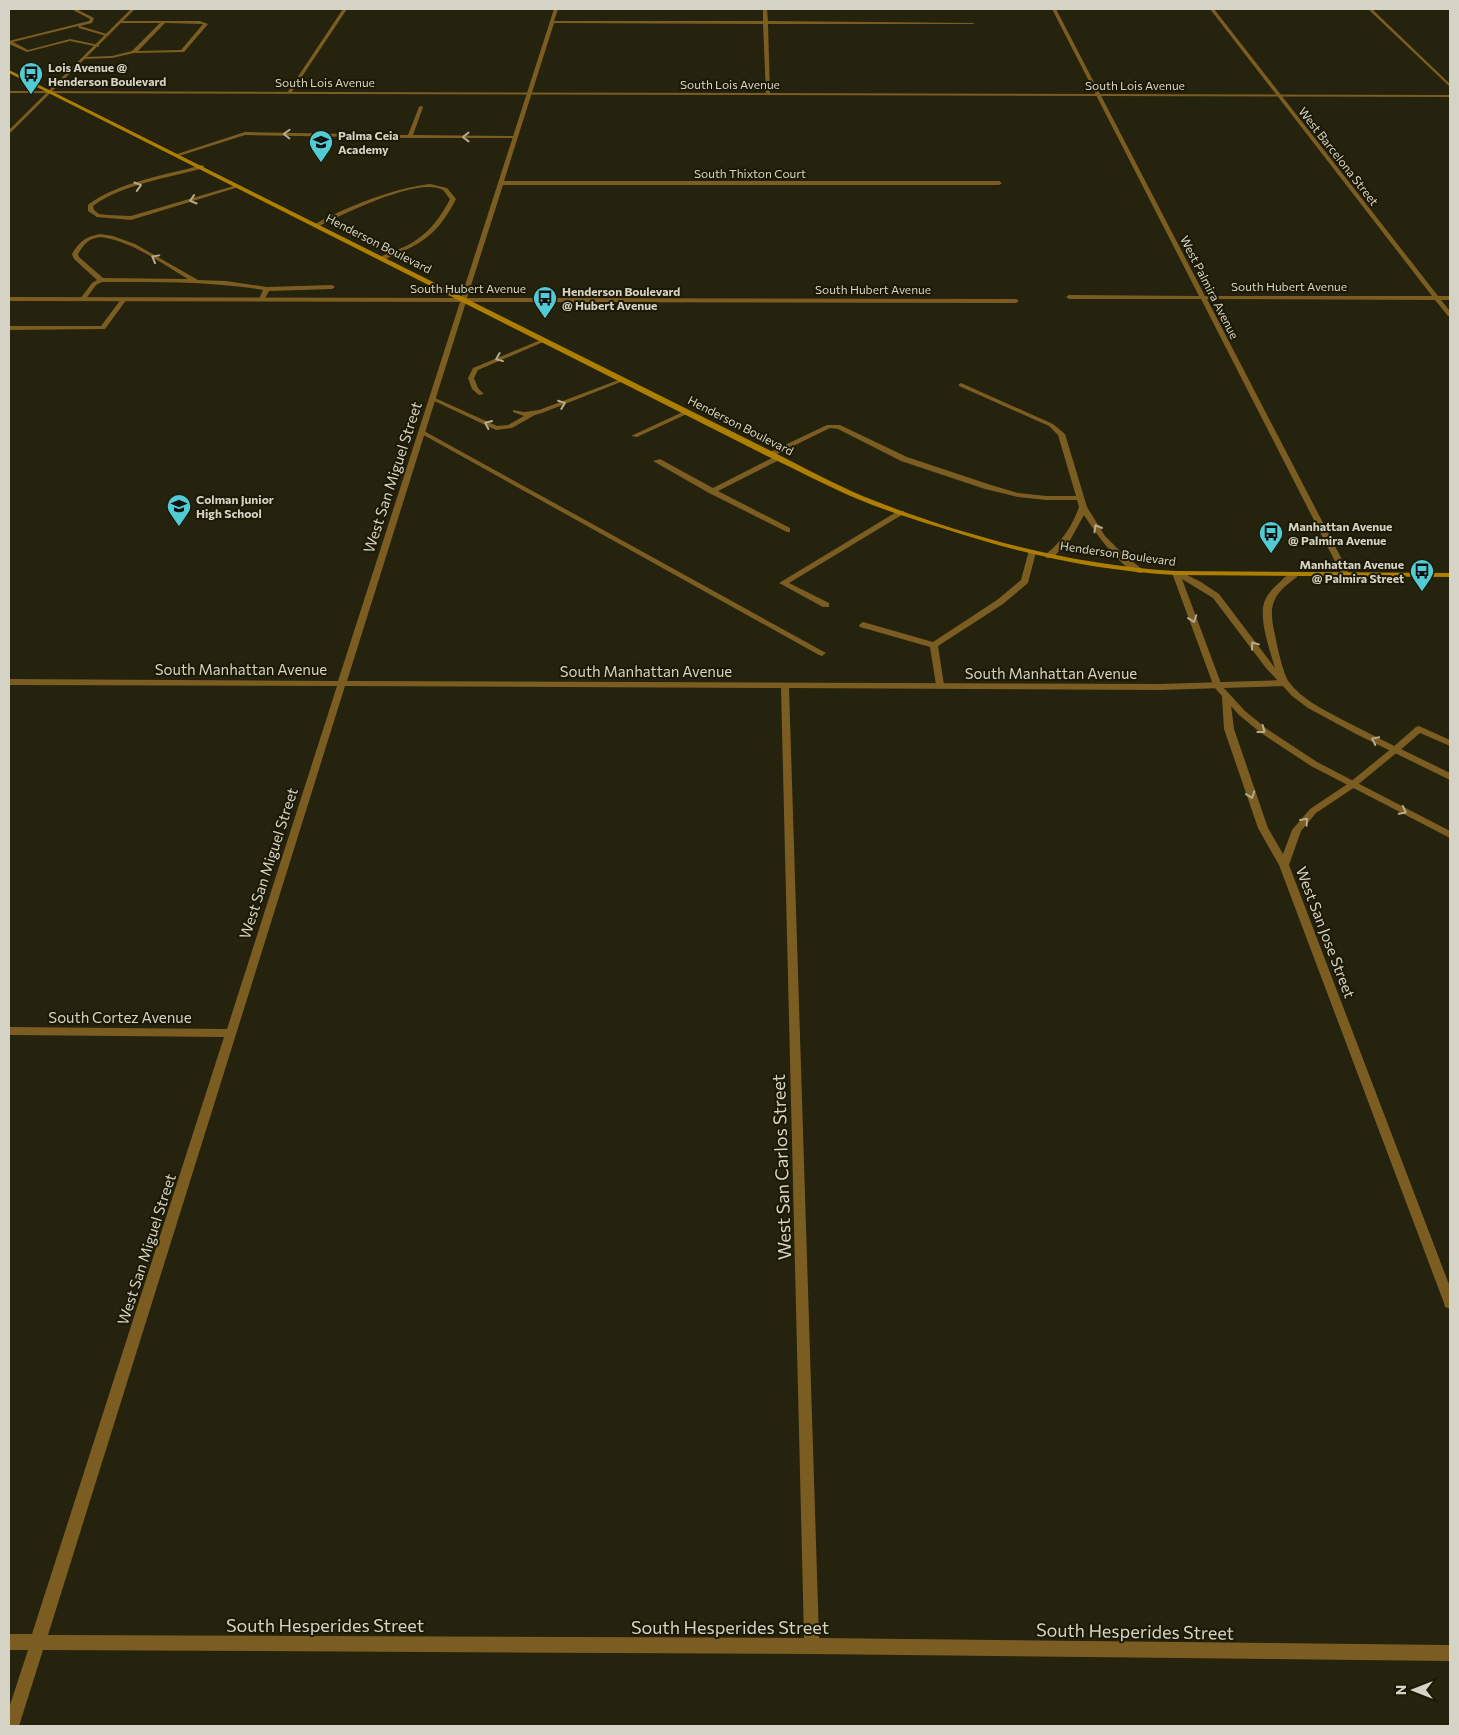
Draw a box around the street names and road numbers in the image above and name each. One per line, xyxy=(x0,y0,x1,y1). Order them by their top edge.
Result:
street label: South Lois Avenue xyxy=(275,75,375,89)
street label: South Lois Avenue xyxy=(680,77,780,91)
street label: South Lois Avenue xyxy=(1085,78,1185,92)
street label: West Barcelona Street xyxy=(1296,104,1382,208)
street label: South Thixton Court xyxy=(694,166,806,180)
street label: Henderson Boulevard xyxy=(324,210,434,276)
street label: West Palmira Avenue xyxy=(1178,233,1242,341)
street label: South Hubert Avenue xyxy=(1231,279,1347,293)
street label: South Hubert Avenue xyxy=(410,281,526,295)
street label: South Hubert Avenue xyxy=(815,282,931,296)
street label: Henderson Boulevard xyxy=(686,392,796,458)
street label: West San Miguel Street xyxy=(359,399,425,555)
street label: Henderson Boulevard xyxy=(1059,538,1177,568)
street label: South Manhattan Avenue xyxy=(155,660,327,678)
street label: South Manhattan Avenue xyxy=(560,662,732,680)
street label: South Manhattan Avenue xyxy=(965,664,1137,682)
street label: West San Miguel Street xyxy=(235,785,301,941)
street label: West San Jose Street xyxy=(1293,864,1359,1000)
street label: South Cortez Avenue xyxy=(48,1008,192,1026)
street label: West San Carlos Street xyxy=(767,1074,795,1260)
street label: West San Miguel Street xyxy=(113,1171,179,1327)
street label: South Hesperides Street xyxy=(226,1614,424,1636)
street label: South Hesperides Street xyxy=(631,1616,829,1638)
street label: South Hesperides Street xyxy=(1036,1618,1234,1644)

